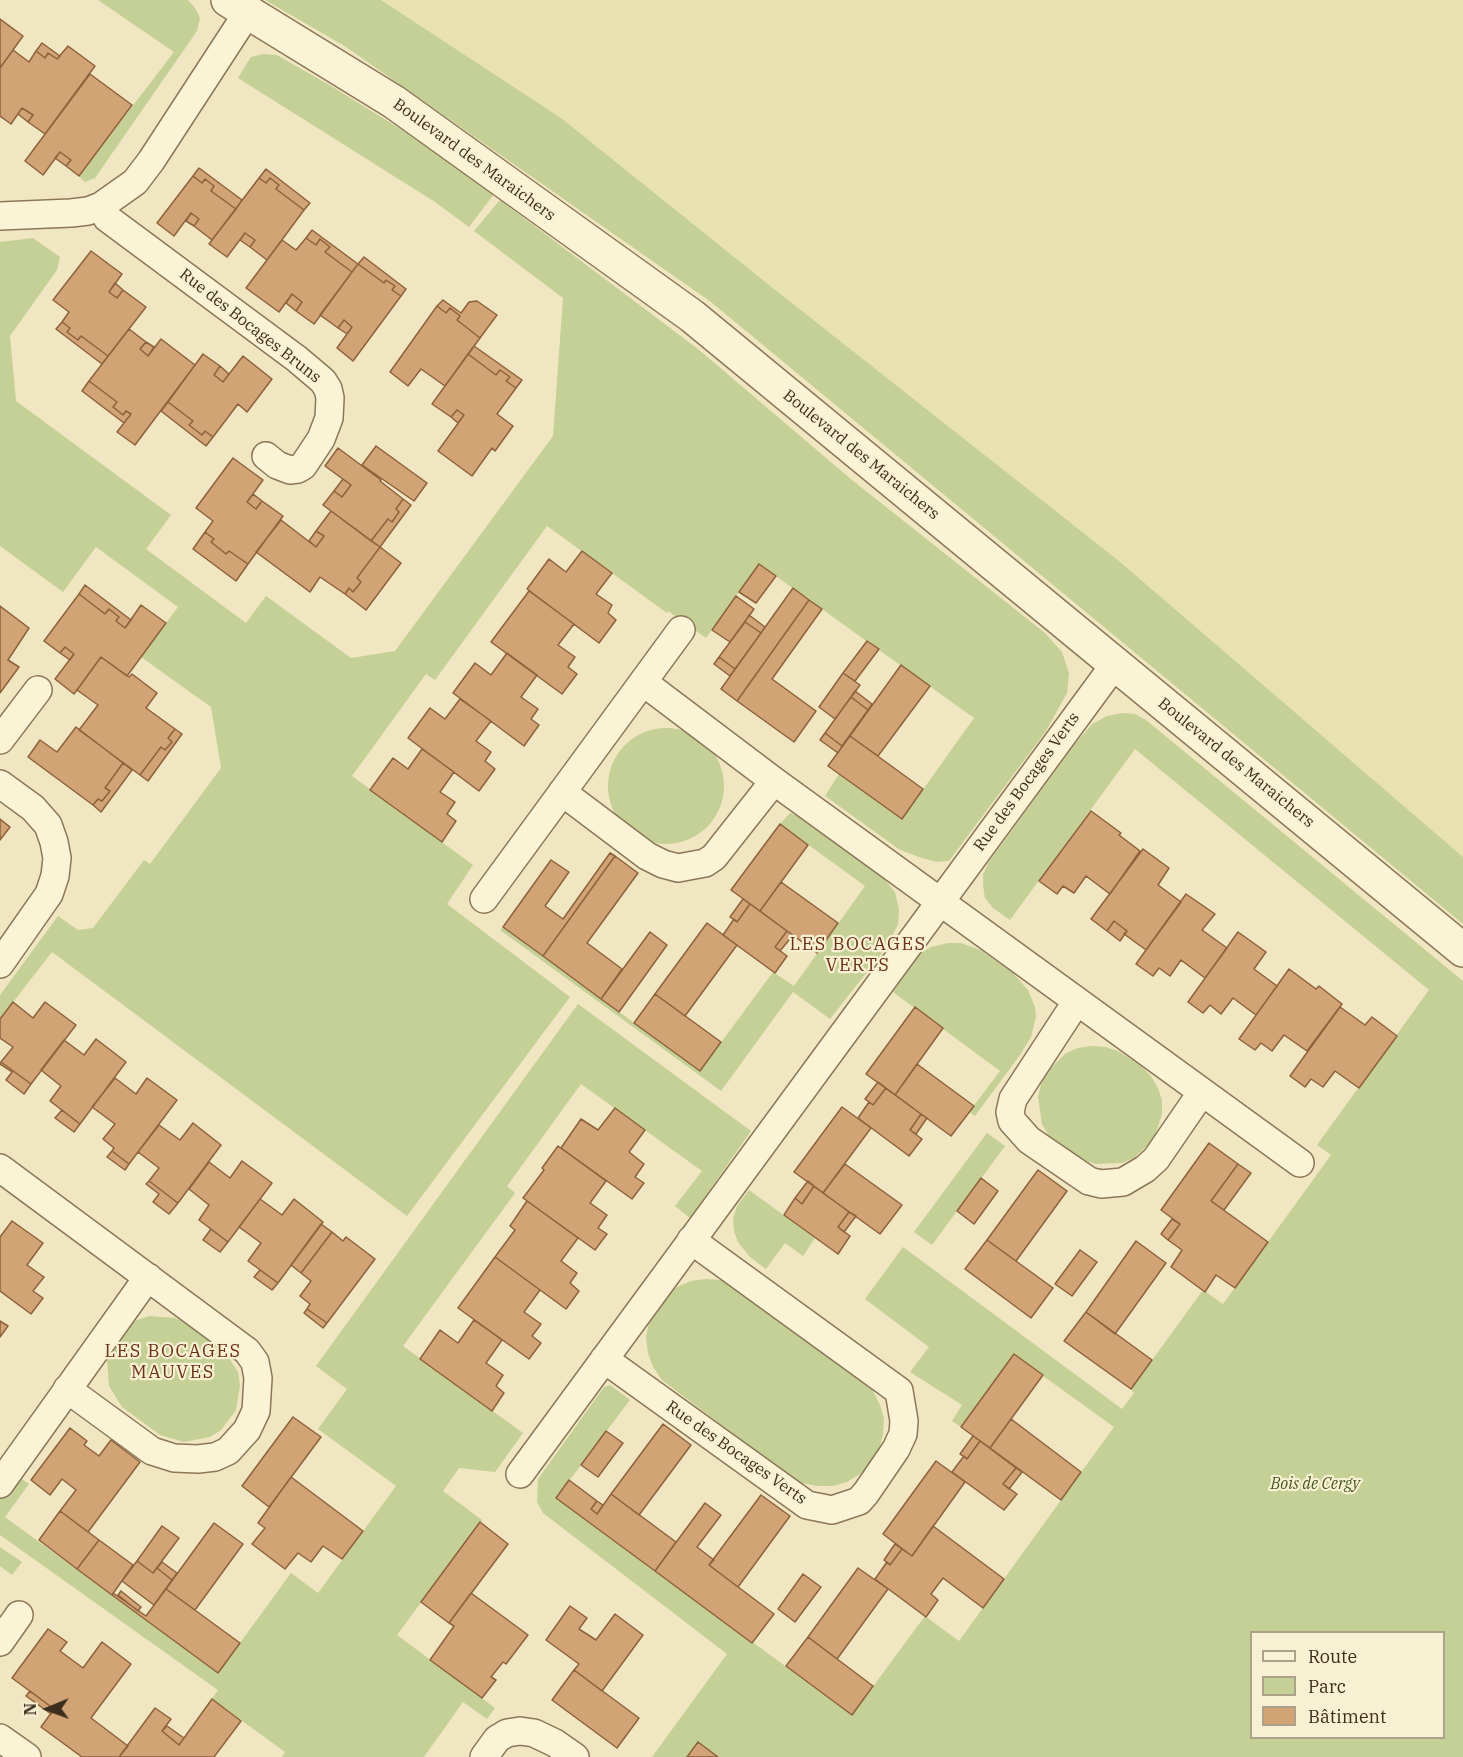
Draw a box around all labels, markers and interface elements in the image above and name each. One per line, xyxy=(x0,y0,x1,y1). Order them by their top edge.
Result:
street label: Boulevard des Maraichers xyxy=(389,95,559,225)
street label: Rue des Bocages Bruns xyxy=(175,265,325,387)
street label: Boulevard des Maraichers xyxy=(779,386,943,524)
street label: Boulevard des Maraichers xyxy=(1154,694,1318,832)
street label: Rue des Bocages Verts xyxy=(970,709,1084,855)
district label: LES BOCAGES VERTS xyxy=(789,934,927,976)
district label: LES BOCAGES MAUVES xyxy=(104,1341,242,1384)
street label: Rue des Bocages Verts xyxy=(662,1397,810,1509)
park label: Bois de Cergy xyxy=(1270,1474,1360,1494)
legend xyxy=(1250,1631,1445,1739)
text: Route xyxy=(1308,1645,1357,1668)
text: Parc xyxy=(1308,1675,1346,1698)
north arrow xyxy=(18,1679,78,1739)
text: N xyxy=(20,1703,40,1716)
text: Bâtiment xyxy=(1308,1705,1386,1728)

